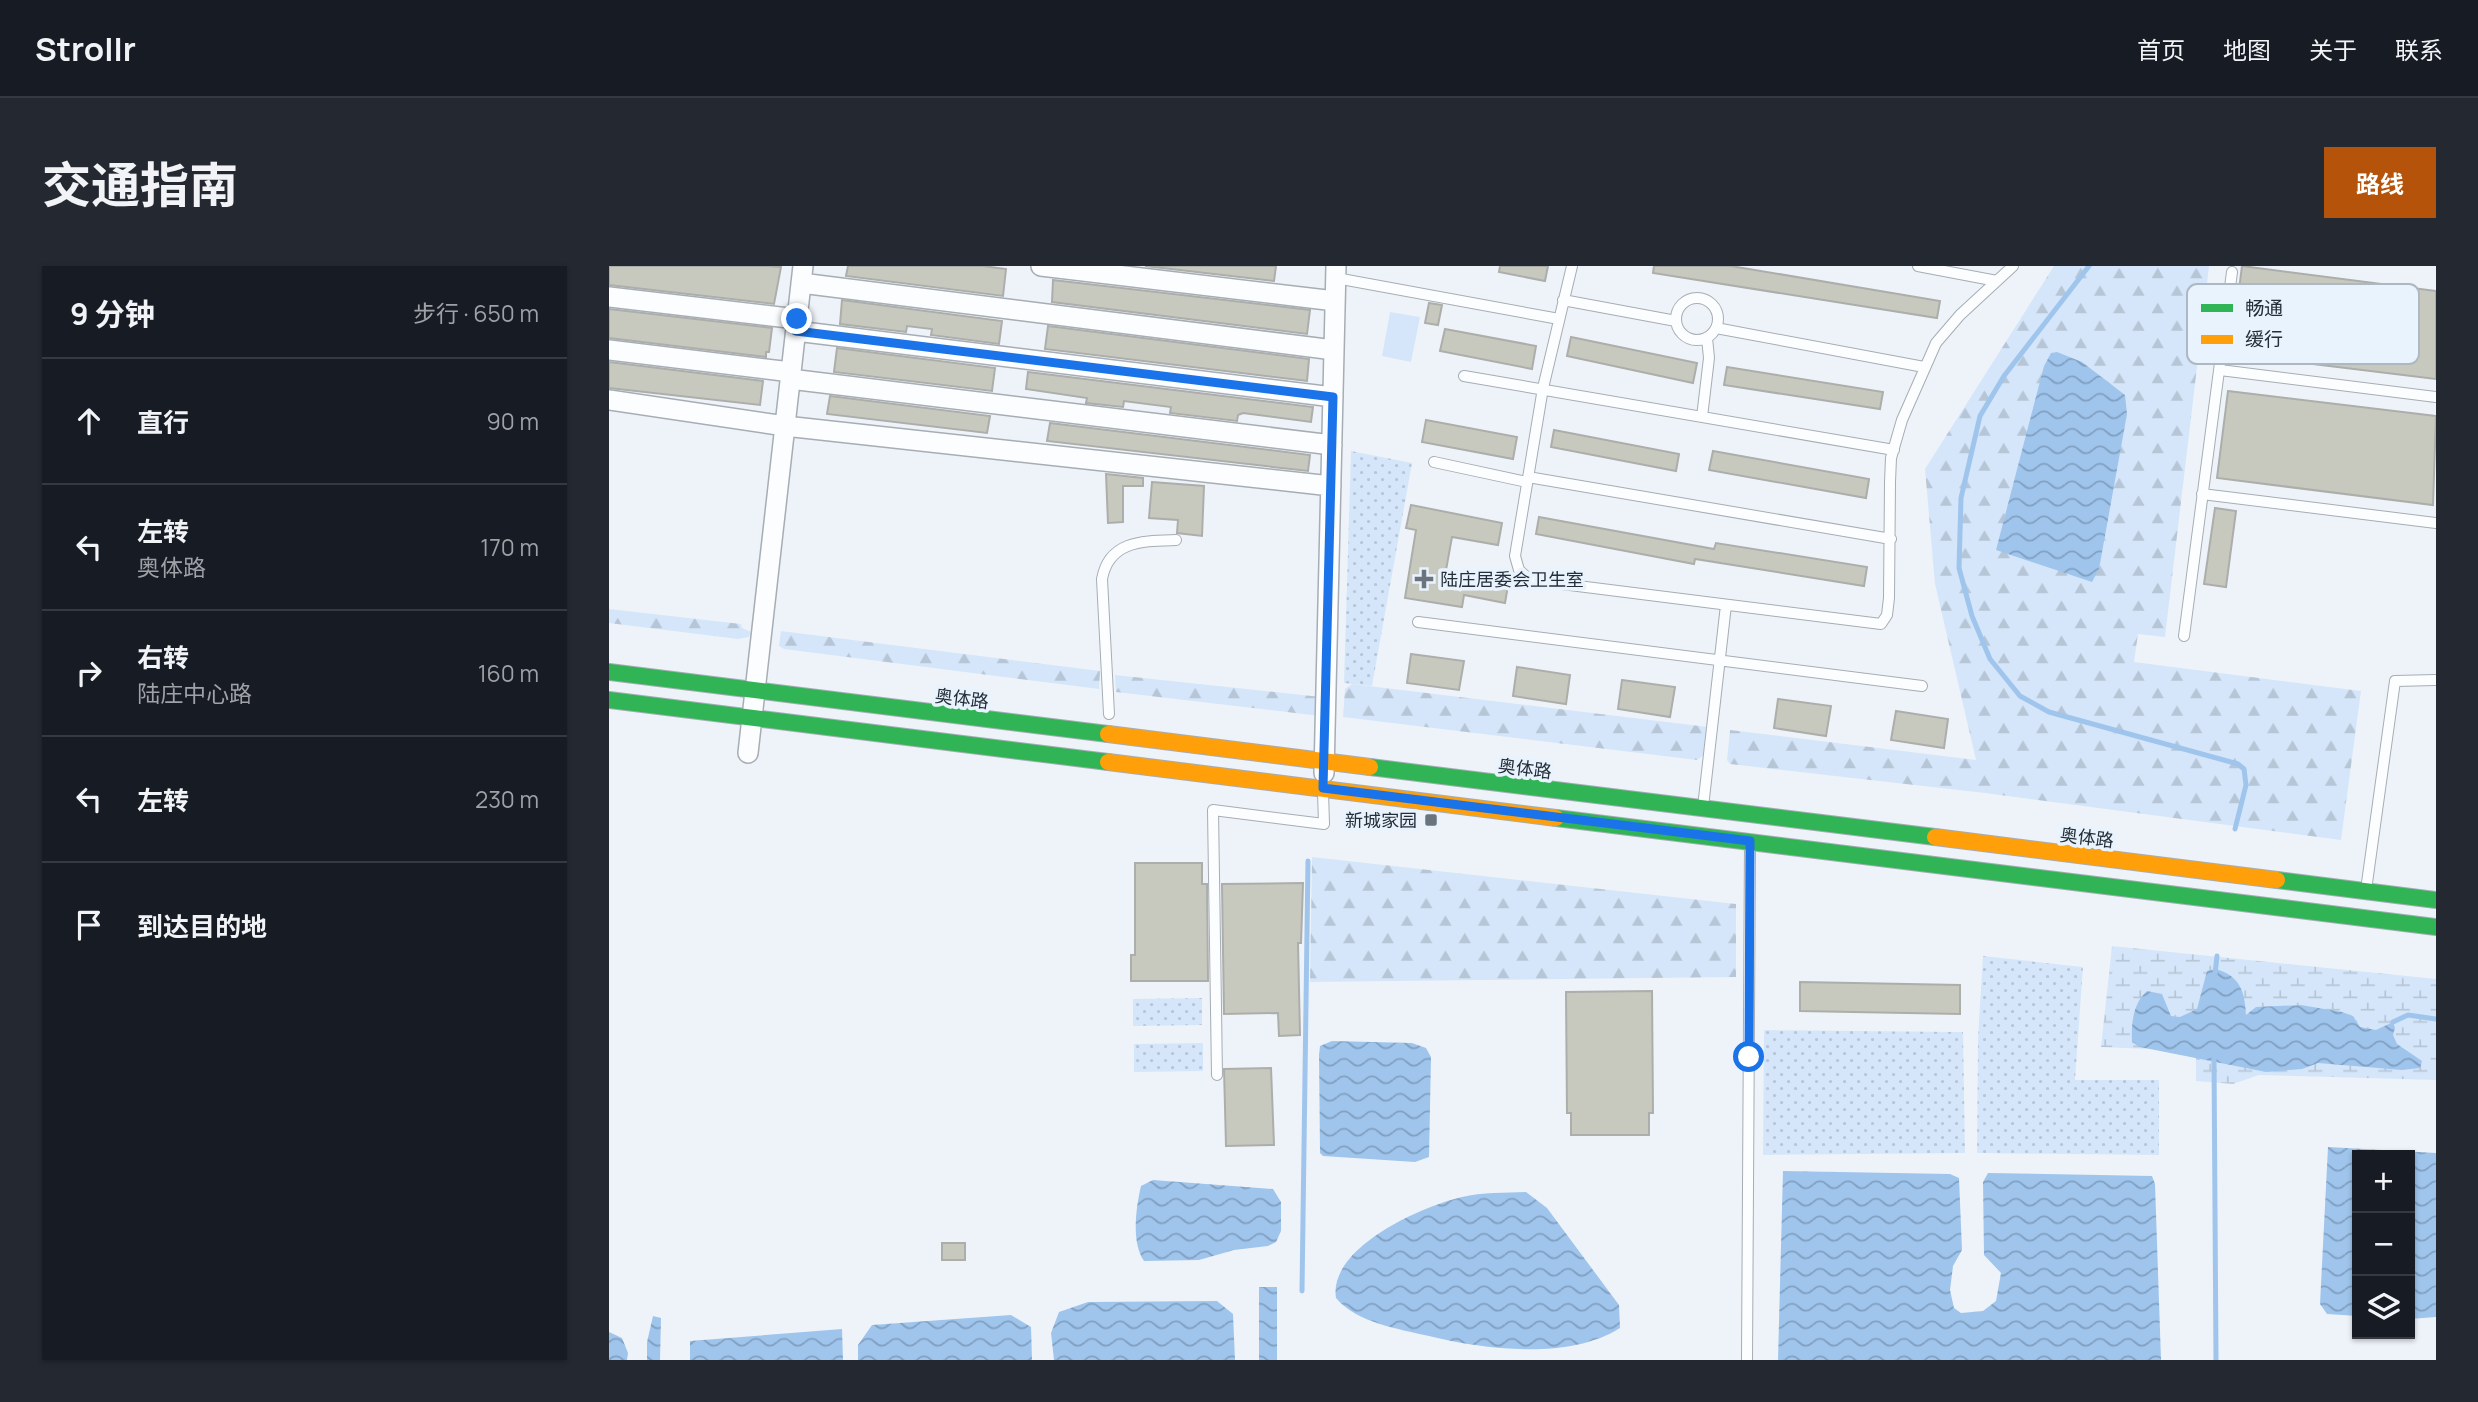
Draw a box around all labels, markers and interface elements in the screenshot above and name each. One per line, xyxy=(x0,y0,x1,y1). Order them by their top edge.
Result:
text: Strollr xyxy=(35,26,136,71)
text: 首页 xyxy=(2137,33,2185,66)
text: 地图 xyxy=(2223,33,2271,66)
text: 关于 xyxy=(2309,33,2357,66)
text: 联系 xyxy=(2395,33,2443,66)
button: 路线 xyxy=(2324,147,2436,218)
text: 交通指南 xyxy=(42,151,238,218)
legend xyxy=(2187,284,2419,364)
text: 9 分钟 xyxy=(70,293,155,334)
text: 畅通 xyxy=(2245,295,2283,321)
text: 步行 · 650 m xyxy=(413,297,539,329)
route end xyxy=(781,303,812,334)
text: 缓行 xyxy=(2245,326,2283,352)
icon: ahead xyxy=(70,402,108,440)
text: 直行 xyxy=(137,404,189,440)
text: 90 m xyxy=(487,405,539,437)
text: 左转 xyxy=(137,513,189,549)
icon: left xyxy=(70,528,108,566)
text: 170 m xyxy=(480,531,539,563)
text: 奥体路 xyxy=(137,551,206,583)
place label: 陆庄居委会卫生室 xyxy=(1440,567,1584,591)
marker: 陆庄居委会卫生室 xyxy=(1414,569,1434,589)
text: 右转 xyxy=(137,639,189,675)
icon: right xyxy=(70,654,108,692)
text: 160 m xyxy=(478,657,539,689)
text: 陆庄中心路 xyxy=(137,677,252,709)
street label: 奥体路 xyxy=(934,683,990,713)
street label: 奥体路 xyxy=(1497,753,1553,783)
icon: left xyxy=(70,780,108,818)
text: 左转 xyxy=(137,782,189,818)
text: 230 m xyxy=(475,783,539,815)
place label: 新城家园 xyxy=(1345,808,1417,832)
marker: 新城家园 xyxy=(1423,812,1439,828)
street label: 奥体路 xyxy=(2059,822,2115,852)
icon: arrive xyxy=(70,906,108,944)
text: 到达目的地 xyxy=(137,908,267,944)
route start xyxy=(1733,1041,1764,1072)
map controls xyxy=(2352,1150,2415,1339)
button: + xyxy=(2352,1150,2415,1213)
button: − xyxy=(2352,1213,2415,1276)
button: layers xyxy=(2352,1276,2415,1339)

